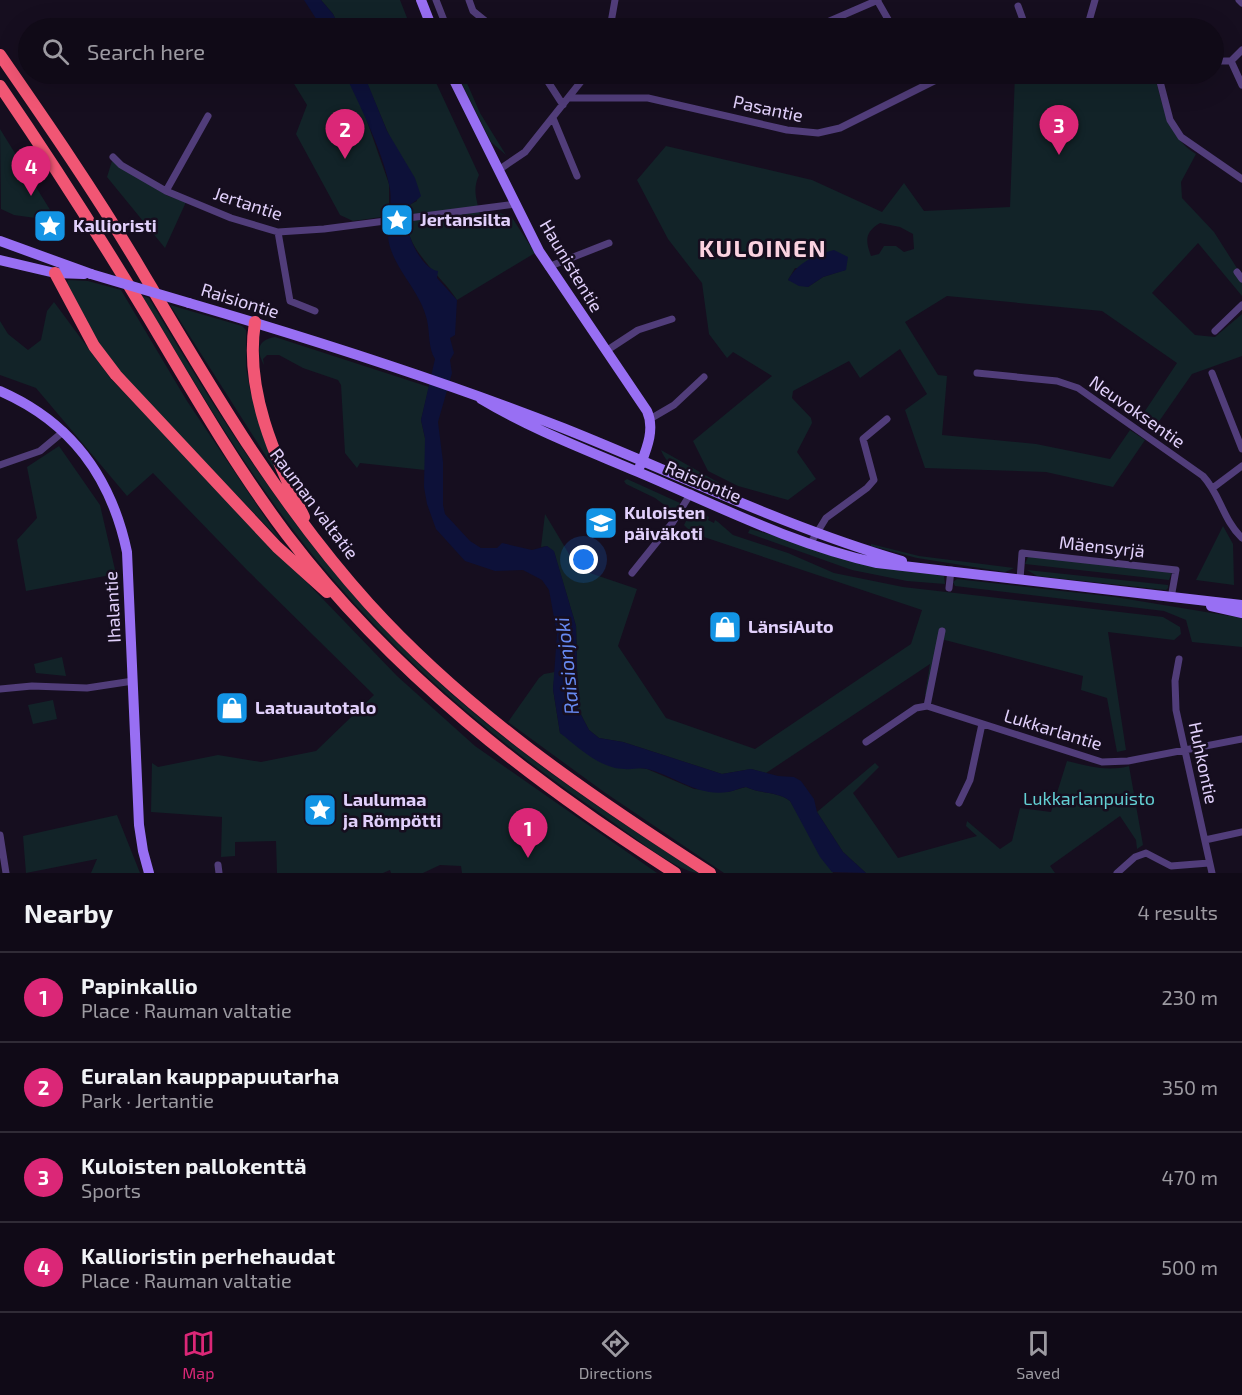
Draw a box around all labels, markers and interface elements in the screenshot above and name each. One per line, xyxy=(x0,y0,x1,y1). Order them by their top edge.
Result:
search box xyxy=(18,18,1224,84)
icon: search xyxy=(39,35,72,68)
text: Search here xyxy=(87,38,205,64)
street label: Pasantie xyxy=(731,90,805,126)
pin: 3 xyxy=(1040,106,1078,155)
pin: 2 xyxy=(326,110,364,159)
pin: 4 xyxy=(12,146,51,196)
street label: Jertantie xyxy=(211,182,286,225)
place icon: Jertansilta xyxy=(379,202,415,238)
place icon: Kallioristi xyxy=(32,208,68,244)
place label: Jertansilta xyxy=(420,208,511,230)
place label: Kallioristi xyxy=(73,214,157,236)
street label: Haunistentie xyxy=(536,215,608,316)
district label: KULOINEN xyxy=(699,233,827,262)
street label: Raisiontie xyxy=(198,278,282,322)
street label: Neuvoksentie xyxy=(1086,370,1190,452)
street label: Rauman valtatie xyxy=(266,444,364,563)
street label: Raisiontie xyxy=(662,455,745,507)
place label: Kuloisten päiväkoti xyxy=(624,501,705,544)
school or university icon: Kuloisten päiväkoti xyxy=(583,505,619,541)
street label: Mäensyrjä xyxy=(1058,531,1146,561)
your location xyxy=(569,545,598,574)
street label: Ihalantie xyxy=(99,571,125,643)
shop icon: LänsiAuto xyxy=(707,609,743,645)
place label: LänsiAuto xyxy=(748,615,834,637)
water label: Raisionjoki xyxy=(549,616,583,716)
shop icon: Laatuautotalo xyxy=(214,690,250,726)
place label: Laatuautotalo xyxy=(255,696,376,718)
street label: Lukkarlantie xyxy=(1001,704,1105,754)
street label: Huhkontie xyxy=(1185,720,1223,806)
park label: Lukkarlanpuisto xyxy=(1023,787,1155,809)
place label: Laulumaa ja Römpötti xyxy=(343,788,441,831)
place icon: Laulumaa ja Römpötti xyxy=(302,792,338,828)
pin: 1 xyxy=(508,808,548,858)
text: Nearby xyxy=(24,897,113,928)
text: 4 results xyxy=(1138,900,1218,924)
text: Papinkallio xyxy=(81,972,198,998)
text: 1 xyxy=(39,985,48,1009)
text: 230 m xyxy=(1162,985,1218,1009)
text: Place · Rauman valtatie xyxy=(81,998,292,1022)
text: Euralan kauppapuutarha xyxy=(81,1062,339,1088)
text: 2 xyxy=(38,1075,49,1099)
text: 350 m xyxy=(1162,1075,1218,1099)
text: Park · Jertantie xyxy=(81,1088,214,1112)
text: Kuloisten pallokenttä xyxy=(81,1152,307,1178)
text: 3 xyxy=(38,1165,49,1189)
text: 470 m xyxy=(1161,1165,1218,1189)
text: Sports xyxy=(81,1178,141,1202)
text: Kallioristin perhehaudat xyxy=(81,1242,335,1268)
text: 4 xyxy=(37,1255,50,1279)
text: 500 m xyxy=(1161,1255,1218,1279)
text: Place · Rauman valtatie xyxy=(81,1268,292,1292)
tab: Map xyxy=(182,1327,215,1382)
tab: Directions xyxy=(579,1327,652,1382)
tab: Saved xyxy=(1016,1327,1060,1382)

